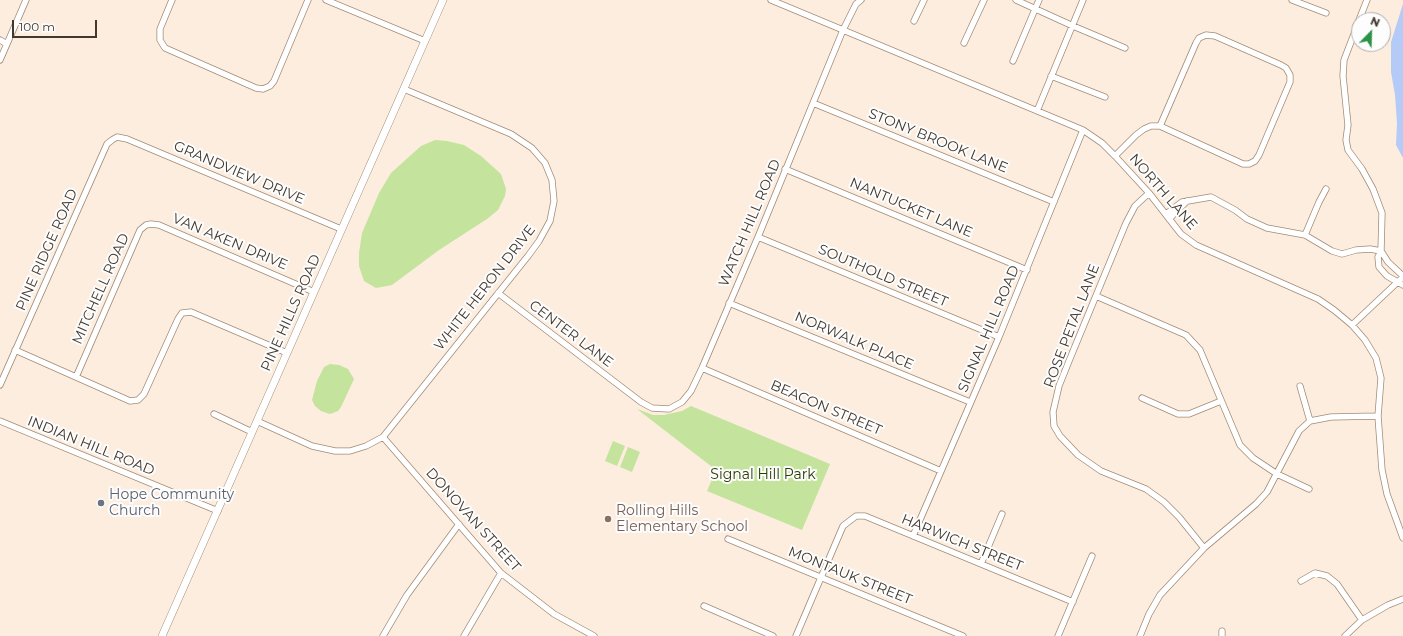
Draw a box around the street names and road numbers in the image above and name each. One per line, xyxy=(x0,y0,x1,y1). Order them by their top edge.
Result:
street label: STONY BROOK LANE xyxy=(866,105,1010,177)
street label: GRANDVIEW DRIVE xyxy=(171,138,307,208)
street label: NORTH LANE xyxy=(1125,151,1201,233)
street label: WATCH HILL ROAD xyxy=(716,157,784,289)
street label: NANTUCKET LANE xyxy=(847,175,975,241)
street label: PINE RIDGE ROAD xyxy=(13,186,81,314)
street label: VAN AKEN DRIVE xyxy=(170,210,290,274)
street label: WHITE HERON DRIVE xyxy=(431,222,539,354)
street label: MITCHELL ROAD xyxy=(69,231,133,347)
street label: SOUTHOLD STREET xyxy=(816,241,950,311)
street label: PINE HILLS ROAD xyxy=(258,252,324,374)
street label: ROSE PETAL LANE xyxy=(1041,262,1103,390)
street label: SIGNAL HILL ROAD xyxy=(955,263,1023,395)
street label: CENTER LANE xyxy=(526,297,616,371)
street label: NORWALK PLACE xyxy=(792,308,916,374)
street label: BEACON STREET xyxy=(768,377,884,439)
street label: INDIAN HILL ROAD xyxy=(25,413,157,479)
street label: DONOVAN STREET xyxy=(422,465,524,575)
street label: HARWICH STREET xyxy=(899,511,1025,575)
street label: MONTAUK STREET xyxy=(786,543,914,609)

